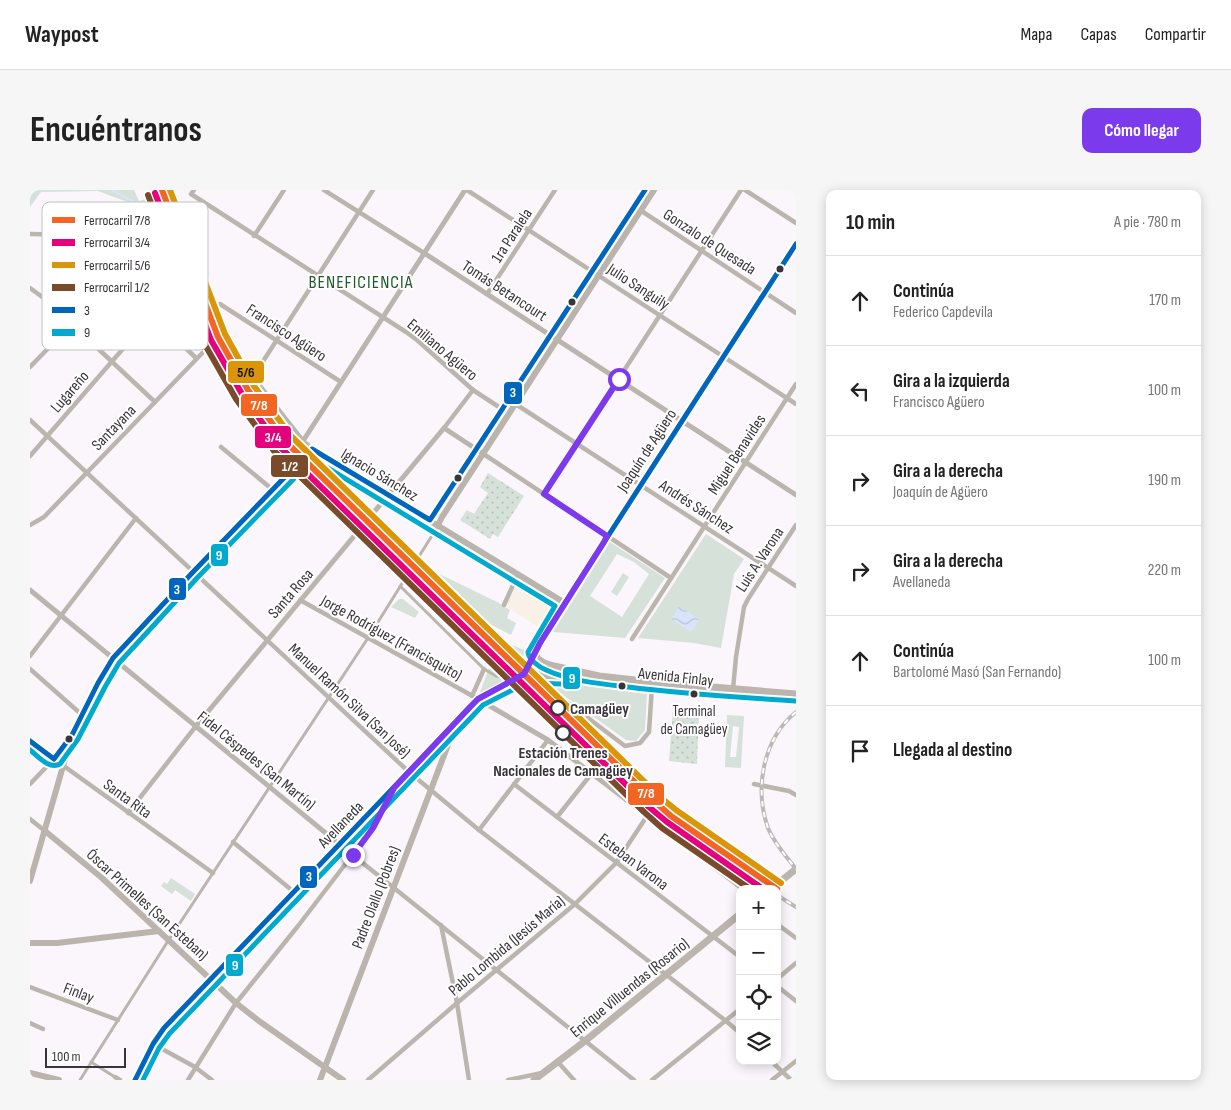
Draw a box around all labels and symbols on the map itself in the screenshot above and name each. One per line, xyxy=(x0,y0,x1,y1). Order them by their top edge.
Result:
legend xyxy=(42,202,208,350)
street label: 1ra Paralela xyxy=(488,205,537,267)
street label: Gonzalo de Quesada xyxy=(659,205,759,279)
text: Ferrocarril 7/8 xyxy=(84,212,150,229)
text: Ferrocarril 3/4 xyxy=(84,234,150,251)
text: Ferrocarril 5/6 xyxy=(84,257,150,274)
street label: Tomás Betancourt xyxy=(458,257,550,326)
street label: Julio Sanguily xyxy=(603,260,673,314)
unlabelled marker xyxy=(775,264,785,274)
district label: BENEFICIENCIA xyxy=(309,272,413,293)
text: Ferrocarril 1/2 xyxy=(84,279,150,296)
unlabelled marker xyxy=(567,297,577,307)
street label: Francisco Agüero xyxy=(243,300,330,366)
text: 3 xyxy=(84,302,90,319)
street label: Emiliano Agüero xyxy=(403,315,481,385)
text: 9 xyxy=(84,324,90,341)
line badge: 5/6 xyxy=(227,360,265,384)
text: 5/6 xyxy=(237,364,255,381)
street label: Lugareño xyxy=(47,367,93,417)
route start xyxy=(608,368,631,391)
line badge: 3 xyxy=(503,381,523,405)
text: 3 xyxy=(510,384,516,401)
line badge: 7/8 xyxy=(240,393,278,417)
text: 7/8 xyxy=(250,397,268,414)
street label: Santayana xyxy=(88,401,140,455)
street label: Joaquín de Agüero xyxy=(613,406,681,497)
street label: Miguel Benavides xyxy=(704,411,770,499)
line badge: 3/4 xyxy=(254,425,292,449)
text: 3/4 xyxy=(265,429,282,446)
street label: Ignacio Sánchez xyxy=(337,445,421,506)
line badge: 1/2 xyxy=(270,454,309,478)
text: 1/2 xyxy=(282,458,298,475)
unlabelled marker xyxy=(453,473,463,483)
street label: Andrés Sánchez xyxy=(655,476,737,539)
street label: Luis A. Varona xyxy=(732,524,788,596)
line badge: 9 xyxy=(210,543,229,567)
text: 9 xyxy=(216,547,223,564)
street label: Santa Rosa xyxy=(265,565,318,623)
line badge: 3 xyxy=(168,577,187,601)
text: 3 xyxy=(174,581,180,598)
street label: Jorge Rodríguez (Francisquito) xyxy=(317,591,465,685)
street label: Manuel Ramón Silva (San José) xyxy=(284,640,414,762)
street label: Avenida Finlay xyxy=(636,664,714,691)
line badge: 9 xyxy=(562,666,581,690)
text: 9 xyxy=(569,670,576,687)
unlabelled marker xyxy=(617,681,627,691)
marker: Terminal de Camagüey xyxy=(689,689,699,699)
marker: Camagüey xyxy=(550,700,566,716)
place label: Camagüey xyxy=(570,700,629,719)
place label: Terminal de Camagüey xyxy=(661,702,728,739)
street label: Fidel Céspedes (San Martín) xyxy=(193,708,319,815)
marker: Estación Trenes Nacionales de Camagüey xyxy=(555,725,571,741)
unlabelled marker xyxy=(64,734,74,744)
place label: Estación Trenes Nacionales de Camagüey xyxy=(493,744,633,781)
street label: Santa Rita xyxy=(99,775,155,823)
line badge: 7/8 xyxy=(627,782,665,806)
text: 7/8 xyxy=(637,785,655,802)
street label: Avellaneda xyxy=(314,798,368,853)
street label: Esteban Varona xyxy=(594,830,672,895)
route end xyxy=(342,844,365,867)
street label: Padre Olallo (Pobres) xyxy=(348,844,405,952)
street label: Óscar Primelles (San Esteban) xyxy=(82,845,212,965)
line badge: 3 xyxy=(299,865,318,889)
text: 3 xyxy=(306,868,312,885)
street label: Pablo Lombida (Jesús María) xyxy=(445,892,569,1000)
street label: Enrique Villuendas (Rosario) xyxy=(567,934,693,1042)
line badge: 9 xyxy=(225,953,244,977)
text: 9 xyxy=(232,957,239,974)
street label: Finlay xyxy=(60,979,96,1008)
scale bar xyxy=(45,1045,126,1068)

